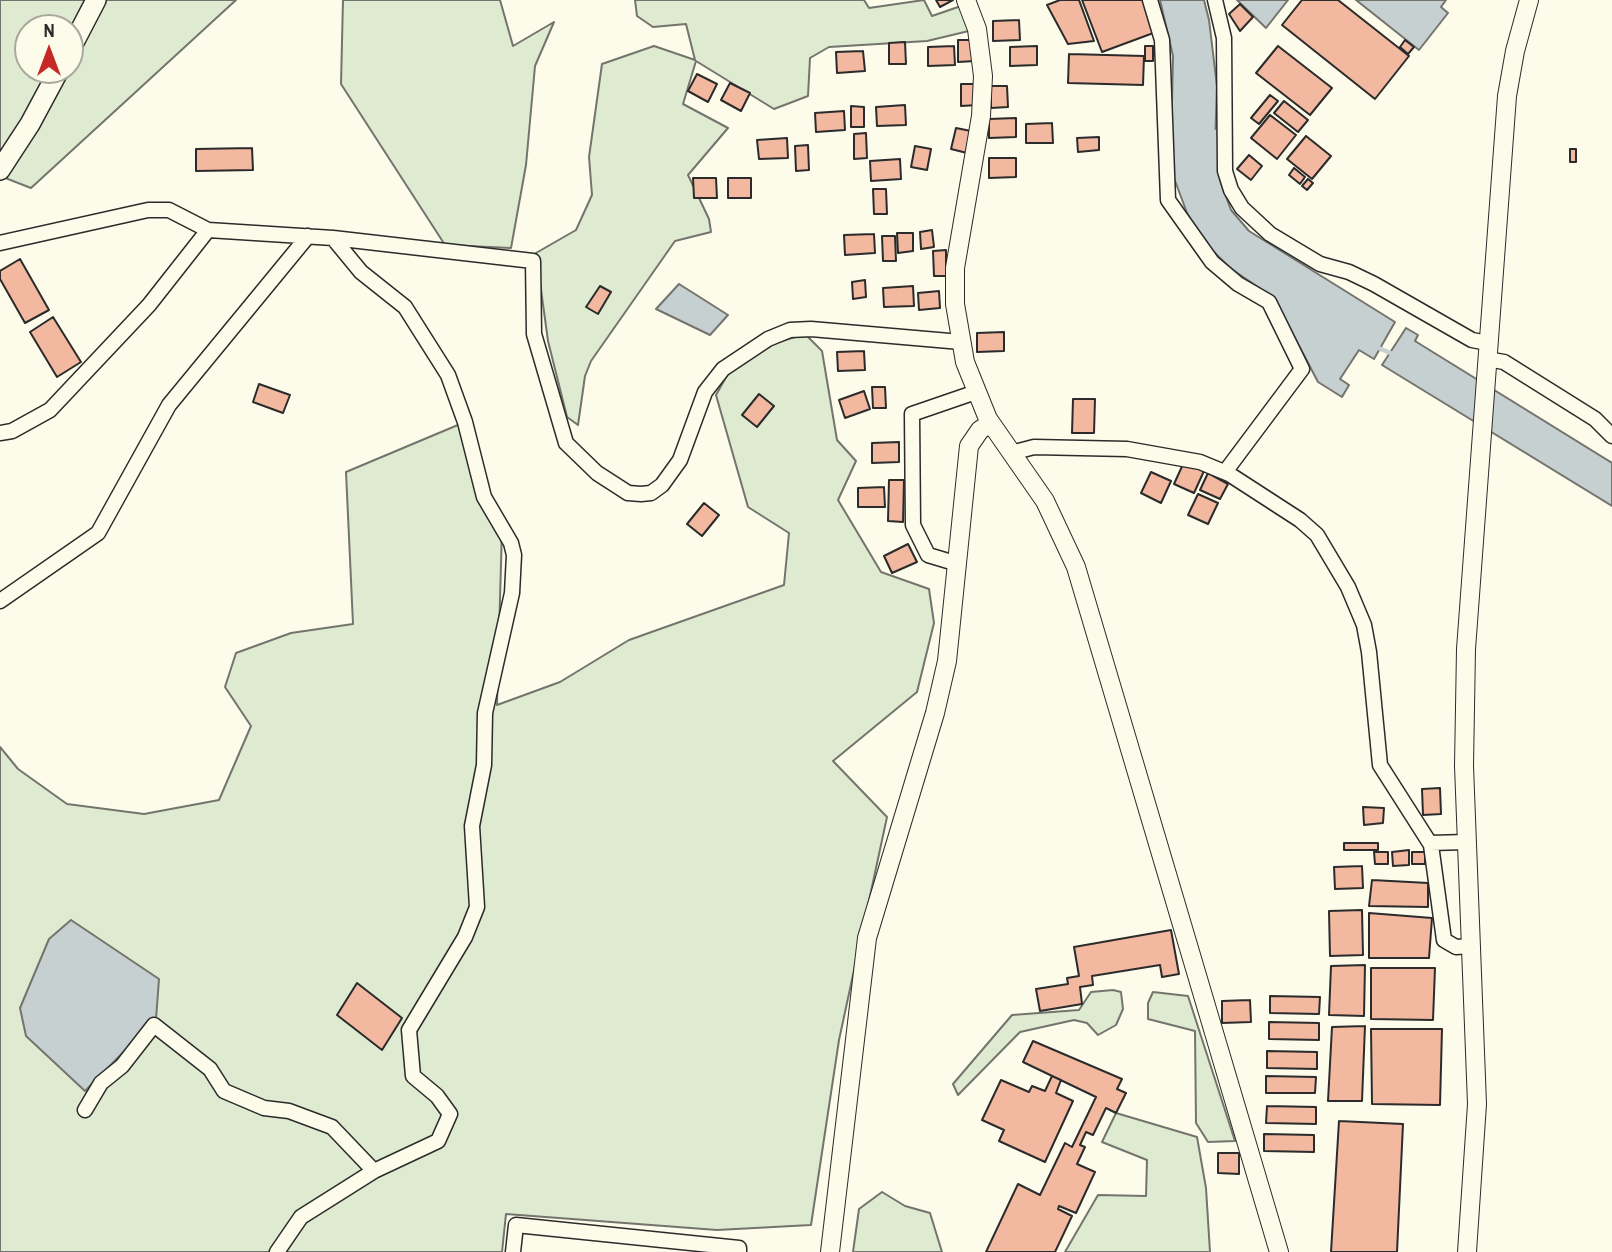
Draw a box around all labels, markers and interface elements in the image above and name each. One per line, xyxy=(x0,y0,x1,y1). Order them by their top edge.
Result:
north arrow xyxy=(14,14,84,84)
text: N xyxy=(43,17,55,43)

